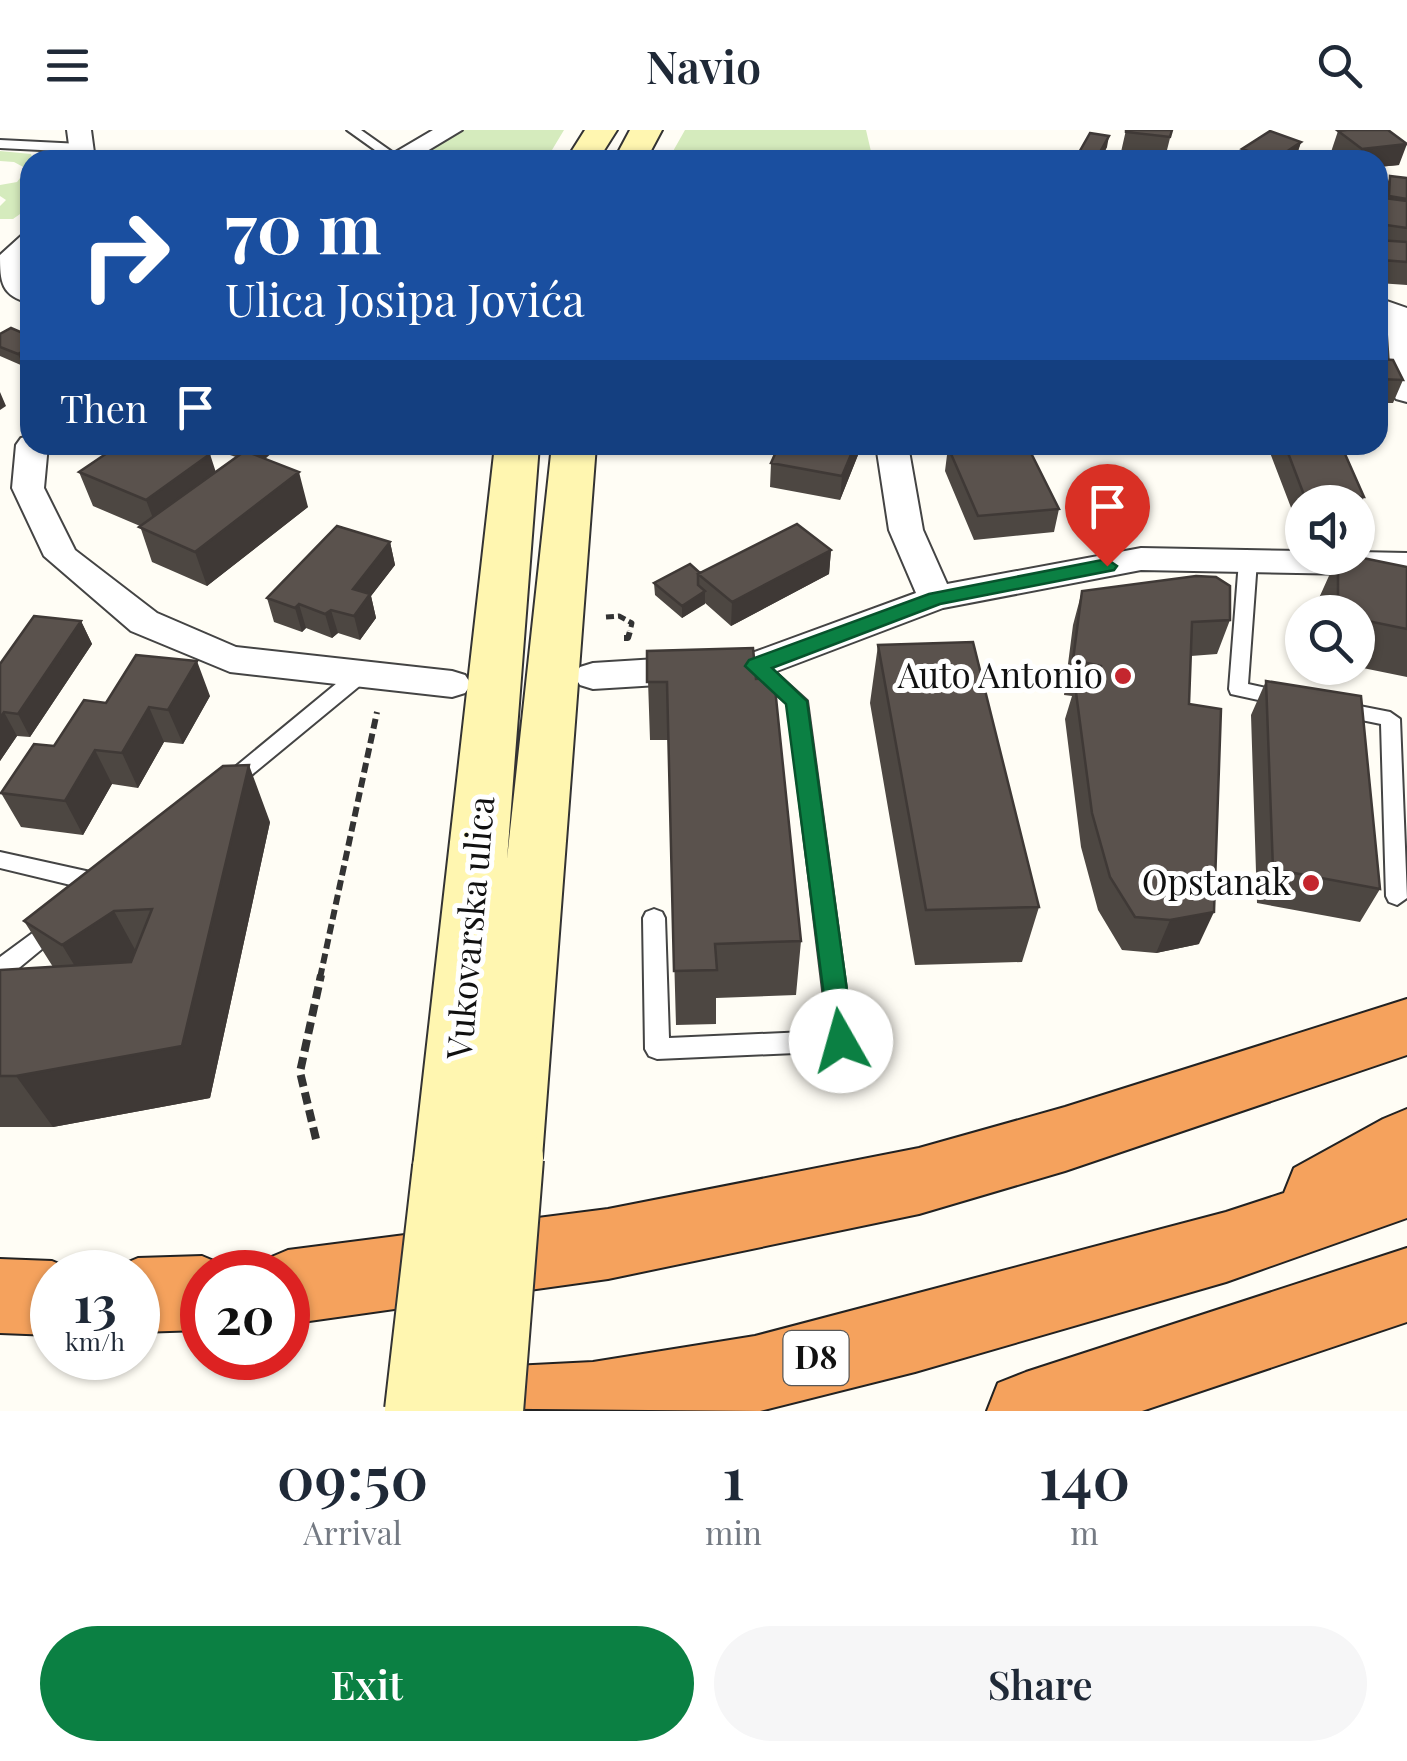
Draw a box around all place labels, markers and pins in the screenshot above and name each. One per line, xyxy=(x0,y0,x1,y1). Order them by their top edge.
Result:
pin xyxy=(1065,464,1150,567)
place label: Auto Antonio xyxy=(897,650,1103,697)
marker: Auto Antonio xyxy=(1112,665,1134,687)
place label: Opstanak xyxy=(1142,857,1291,904)
marker: Opstanak xyxy=(1300,872,1322,894)

